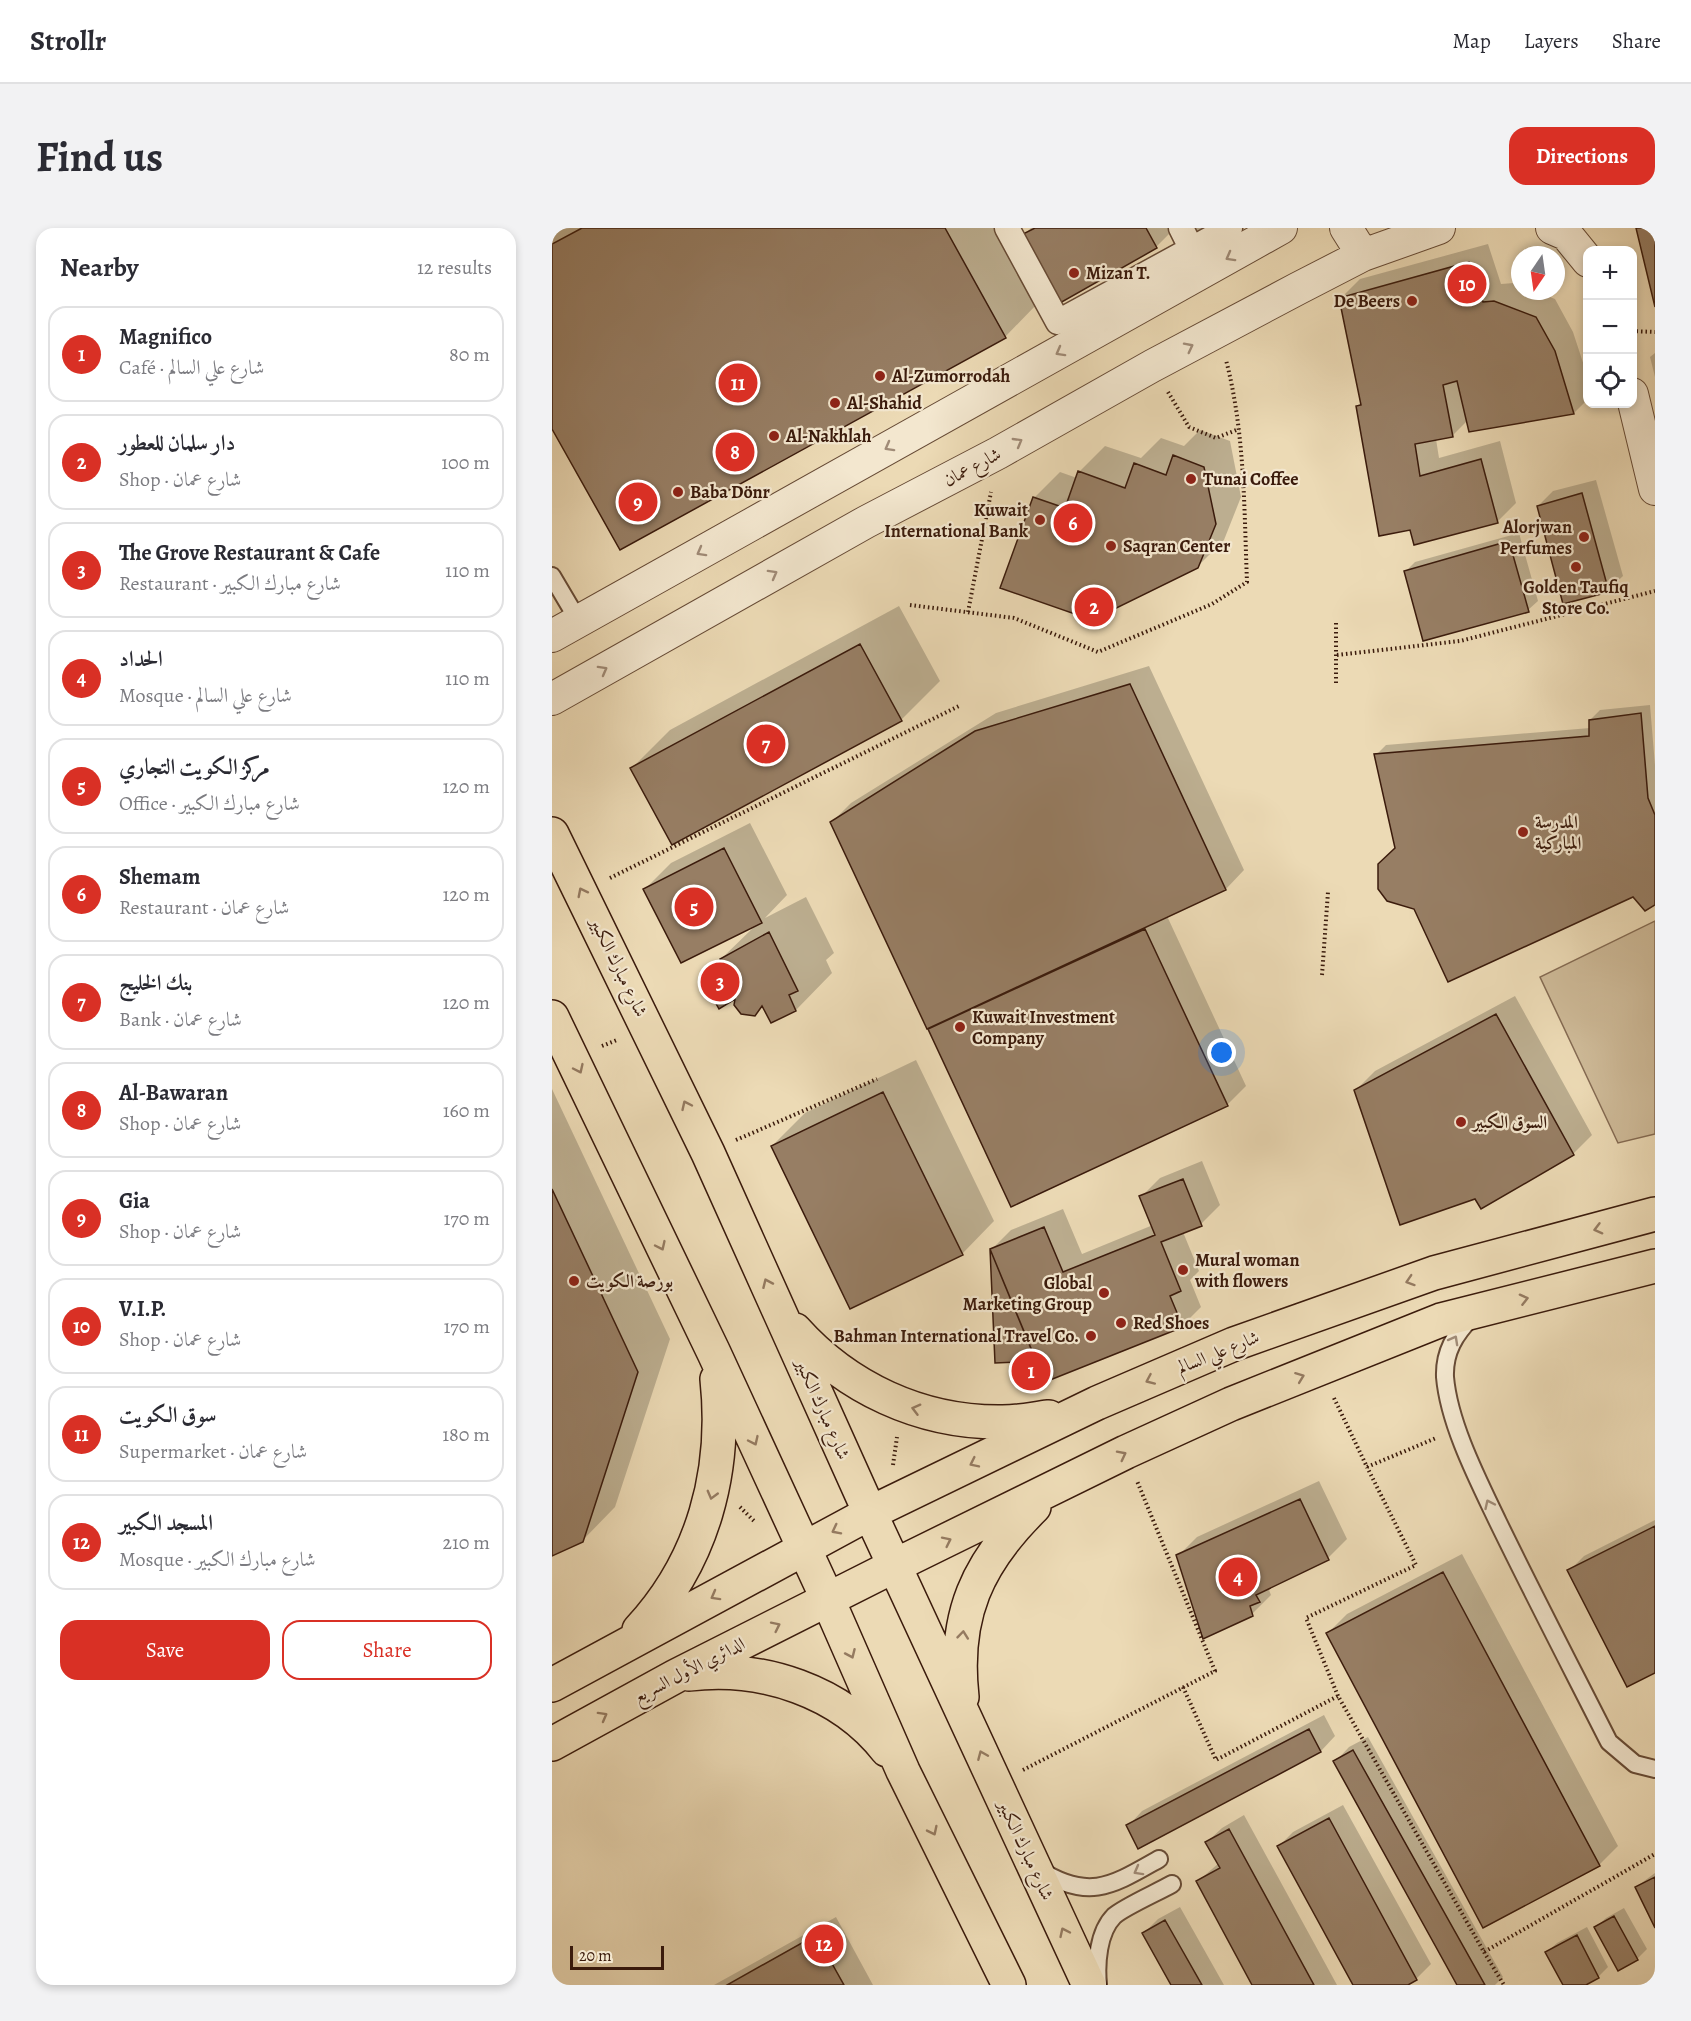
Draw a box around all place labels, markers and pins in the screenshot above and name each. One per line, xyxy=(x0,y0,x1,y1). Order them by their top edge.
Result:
place label: Mizan T. xyxy=(1086,261,1150,285)
pin: 10 xyxy=(1448,262,1486,306)
marker: Mizan T. xyxy=(1067,266,1081,280)
place label: De Beers xyxy=(1334,289,1400,313)
marker: De Beers xyxy=(1405,294,1419,308)
pin: 11 xyxy=(718,360,758,406)
place label: Al-Zumorrodah xyxy=(891,364,1011,388)
marker: Al-Zumorrodah xyxy=(873,369,887,383)
place label: Al-Shahid xyxy=(846,391,922,415)
marker: Al-Shahid xyxy=(828,396,842,410)
place label: Al-Nakhlah xyxy=(785,424,872,448)
marker: Al-Nakhlah xyxy=(767,429,781,443)
pin: 8 xyxy=(716,430,754,474)
place label: Tunai Coffee xyxy=(1203,467,1299,491)
marker: Tunai Coffee xyxy=(1184,472,1198,486)
pin: 9 xyxy=(618,480,658,524)
place label: Baba Dönr xyxy=(690,480,771,504)
marker: Baba Dönr xyxy=(671,485,685,499)
place label: Kuwait International Bank xyxy=(884,498,1029,543)
pin: 6 xyxy=(1054,500,1092,546)
marker: Kuwait International Bank xyxy=(1033,513,1047,527)
place label: Alorjwan Perfumes xyxy=(1500,515,1572,560)
marker: Alorjwan Perfumes xyxy=(1577,530,1591,544)
place label: Saqran Center xyxy=(1123,534,1231,558)
marker: Saqran Center xyxy=(1104,539,1118,553)
marker: Golden Taufiq Store Co. xyxy=(1569,560,1583,574)
place label: Golden Taufiq Store Co. xyxy=(1523,575,1629,620)
pin: 2 xyxy=(1074,584,1114,629)
pin: 7 xyxy=(746,722,786,766)
place label: المدرسة المباركية xyxy=(1535,810,1582,855)
marker: المدرسة المباركية xyxy=(1516,825,1530,839)
pin: 5 xyxy=(674,884,714,930)
pin: 3 xyxy=(700,960,740,1005)
place label: Kuwait Investment Company xyxy=(972,1005,1115,1050)
marker: Kuwait Investment Company xyxy=(953,1020,967,1034)
place label: السوق الكبير xyxy=(1471,1110,1547,1134)
marker: السوق الكبير xyxy=(1454,1115,1468,1129)
place label: Mural woman with flowers xyxy=(1194,1248,1300,1293)
marker: Mural woman with flowers xyxy=(1176,1263,1190,1277)
place label: بورصة الكويت xyxy=(586,1269,673,1293)
place label: Global Marketing Group xyxy=(963,1271,1092,1316)
marker: بورصة الكويت xyxy=(567,1274,581,1288)
marker: Global Marketing Group xyxy=(1097,1286,1111,1300)
place label: Red Shoes xyxy=(1133,1311,1209,1335)
marker: Red Shoes xyxy=(1114,1316,1128,1330)
place label: Bahman International Travel Co. xyxy=(834,1324,1079,1348)
marker: Bahman International Travel Co. xyxy=(1084,1329,1098,1343)
pin: 1 xyxy=(1012,1348,1050,1394)
pin: 4 xyxy=(1218,1554,1258,1600)
pin: 12 xyxy=(804,1922,844,1966)

